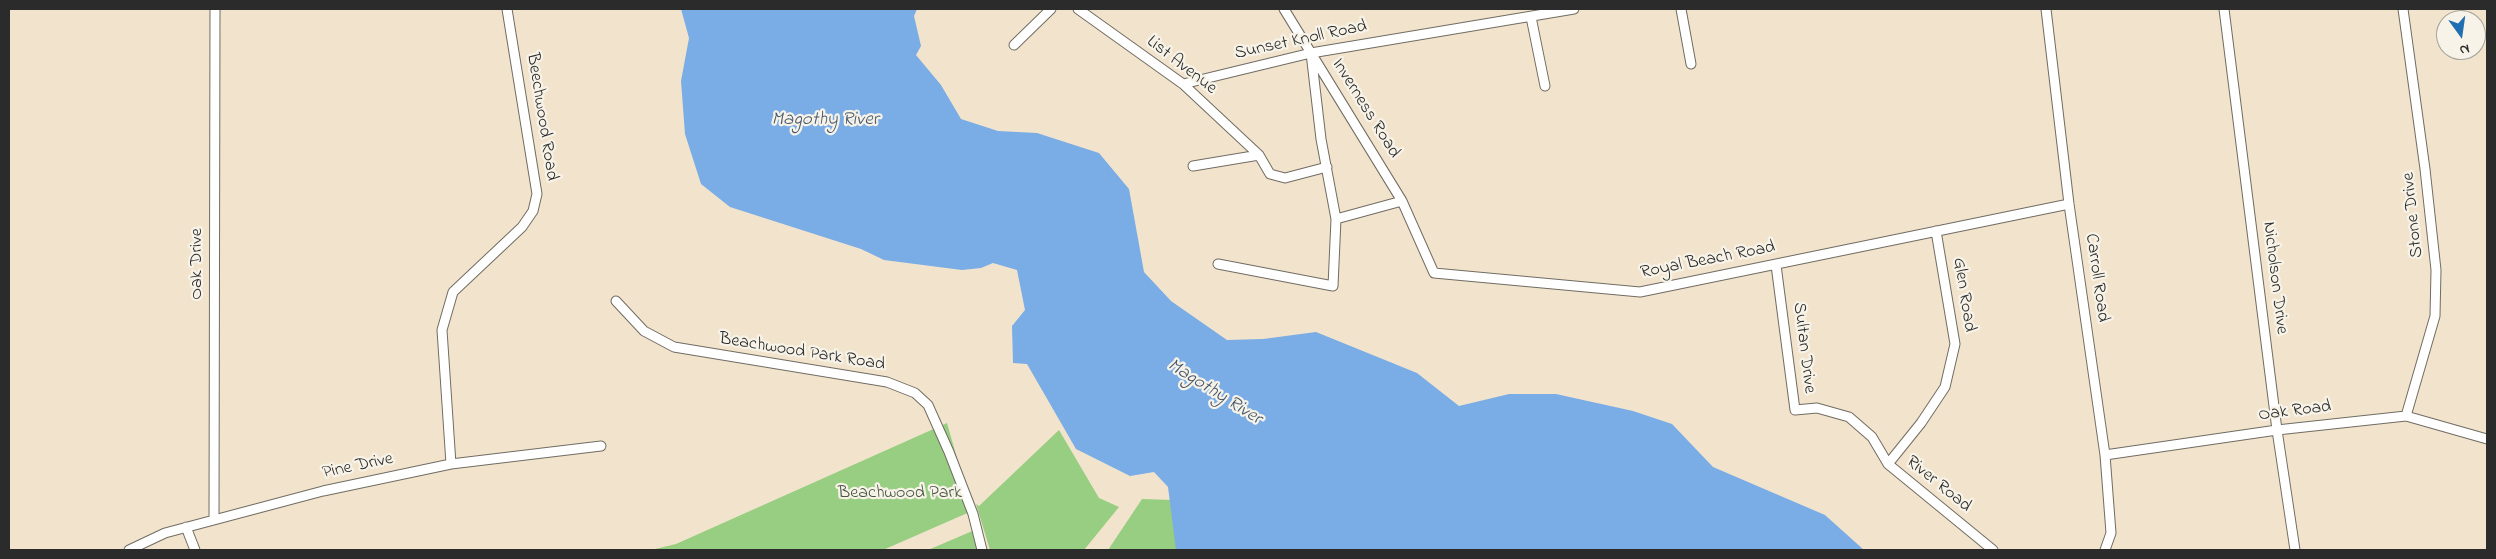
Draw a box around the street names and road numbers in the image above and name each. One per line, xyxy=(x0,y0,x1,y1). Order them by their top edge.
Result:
street label: Sunset Knoll Road xyxy=(1233,16,1369,66)
street label: List Avenue xyxy=(1141,32,1221,100)
street label: Beechwood Road xyxy=(520,52,562,182)
street label: Inverness Road xyxy=(1326,55,1404,163)
street label: Stone Drive xyxy=(2399,171,2429,259)
street label: Nicholson Drive xyxy=(2256,220,2292,336)
street label: Oak Drive xyxy=(187,228,209,300)
street label: Carroll Road xyxy=(2079,232,2113,324)
street label: Royal Beach Road xyxy=(1639,237,1777,285)
street label: Glen Road xyxy=(1946,256,1980,334)
street label: Sultan Drive xyxy=(1787,301,1819,395)
street label: Beachwood Park Road xyxy=(718,329,886,377)
street label: Oak Road xyxy=(2257,397,2333,427)
street label: Pine Drive xyxy=(321,449,395,485)
street label: River Road xyxy=(1901,452,1975,518)

